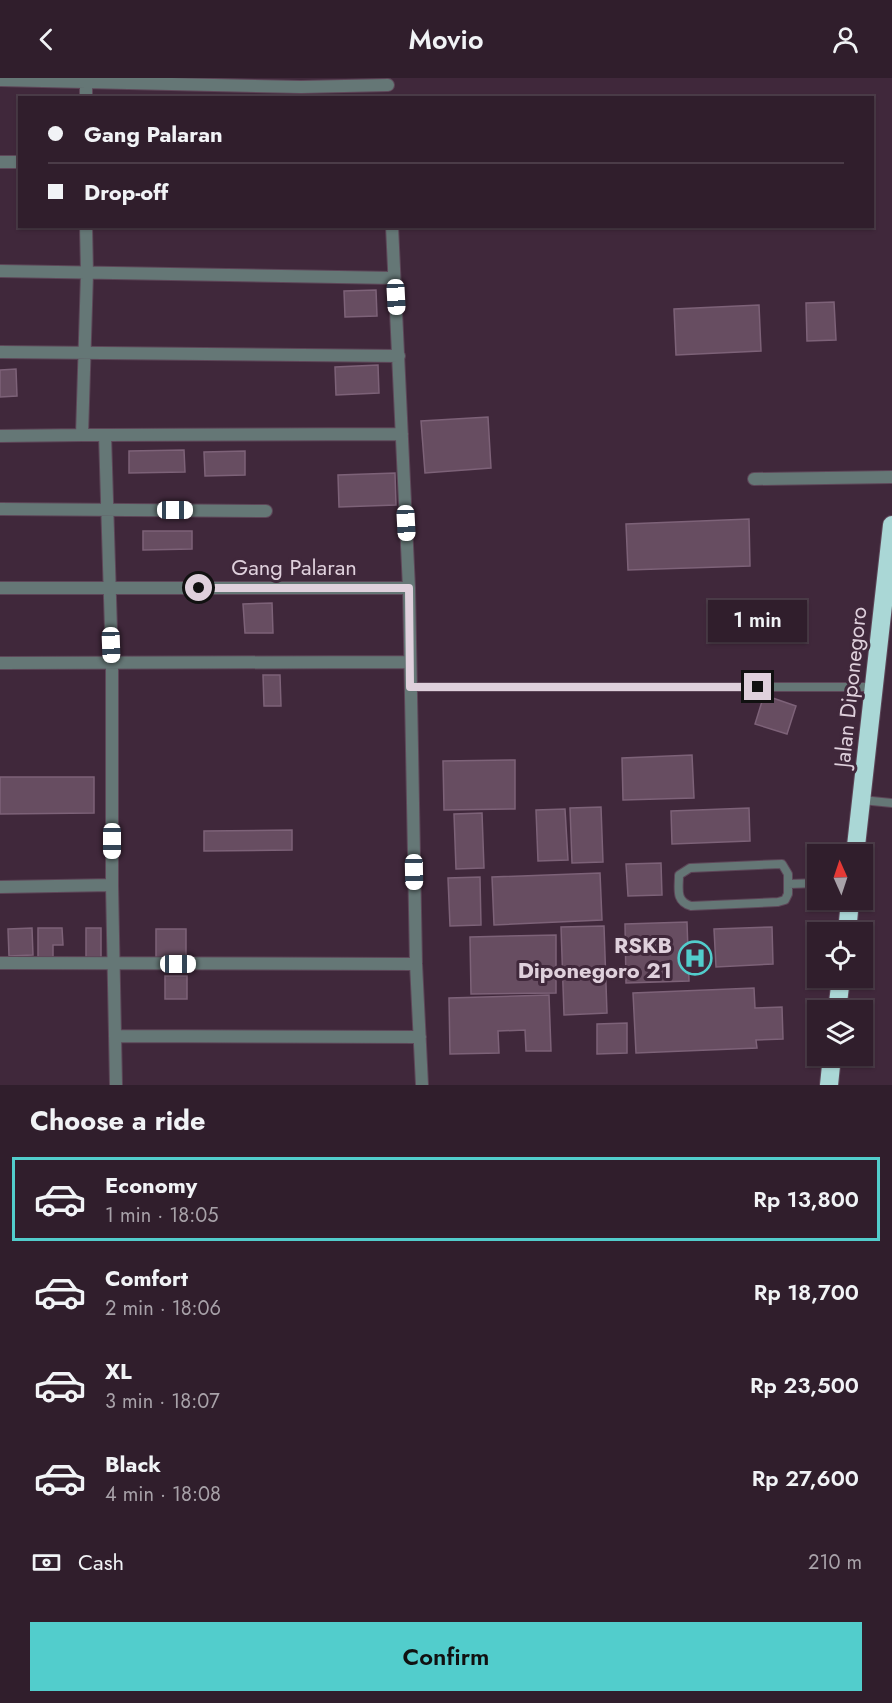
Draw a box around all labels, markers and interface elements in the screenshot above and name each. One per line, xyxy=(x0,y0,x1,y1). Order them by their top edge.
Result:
text: Movio xyxy=(409,20,483,59)
icon: back xyxy=(30,23,63,56)
icon: person xyxy=(829,23,862,56)
text: Gang Palaran xyxy=(84,118,223,150)
text: Drop-off xyxy=(84,176,168,208)
car xyxy=(386,279,406,315)
car xyxy=(157,501,193,519)
car xyxy=(396,505,416,541)
street label: Gang Palaran xyxy=(231,551,357,583)
route start xyxy=(185,574,212,601)
callout: 1 min xyxy=(708,600,807,642)
street label: Jalan Diponegoro xyxy=(825,605,874,772)
text: 1 min xyxy=(733,606,782,635)
car xyxy=(101,627,121,663)
route end xyxy=(744,673,771,700)
car xyxy=(103,823,121,859)
north arrow xyxy=(807,844,873,910)
map controls xyxy=(807,844,873,1066)
car xyxy=(405,854,423,890)
button: locate xyxy=(807,922,873,988)
place label: RSKB Diponegoro 21 xyxy=(518,929,672,986)
hospital icon: RSKB Diponegoro 21 xyxy=(677,940,713,976)
car xyxy=(160,955,196,973)
button: layers xyxy=(807,1000,873,1066)
text: Choose a ride xyxy=(30,1101,205,1140)
text: Economy xyxy=(105,1169,197,1201)
icon: car xyxy=(33,1172,87,1226)
text: Rp 13,800 xyxy=(753,1183,859,1215)
text: 1 min · 18:05 xyxy=(105,1201,219,1230)
text: Comfort xyxy=(105,1262,188,1294)
icon: car xyxy=(33,1265,87,1319)
text: Rp 18,700 xyxy=(754,1276,859,1308)
text: 2 min · 18:06 xyxy=(105,1294,221,1323)
text: XL xyxy=(105,1355,132,1387)
icon: car xyxy=(33,1358,87,1412)
text: Rp 23,500 xyxy=(750,1369,859,1401)
text: 3 min · 18:07 xyxy=(105,1387,220,1416)
text: Black xyxy=(105,1448,161,1480)
icon: car xyxy=(33,1451,87,1505)
text: Rp 27,600 xyxy=(752,1462,859,1494)
text: 4 min · 18:08 xyxy=(105,1480,221,1509)
icon: cash xyxy=(30,1546,63,1579)
text: Cash xyxy=(78,1546,124,1578)
text: 210 m xyxy=(808,1548,862,1577)
button: Confirm xyxy=(30,1622,862,1691)

